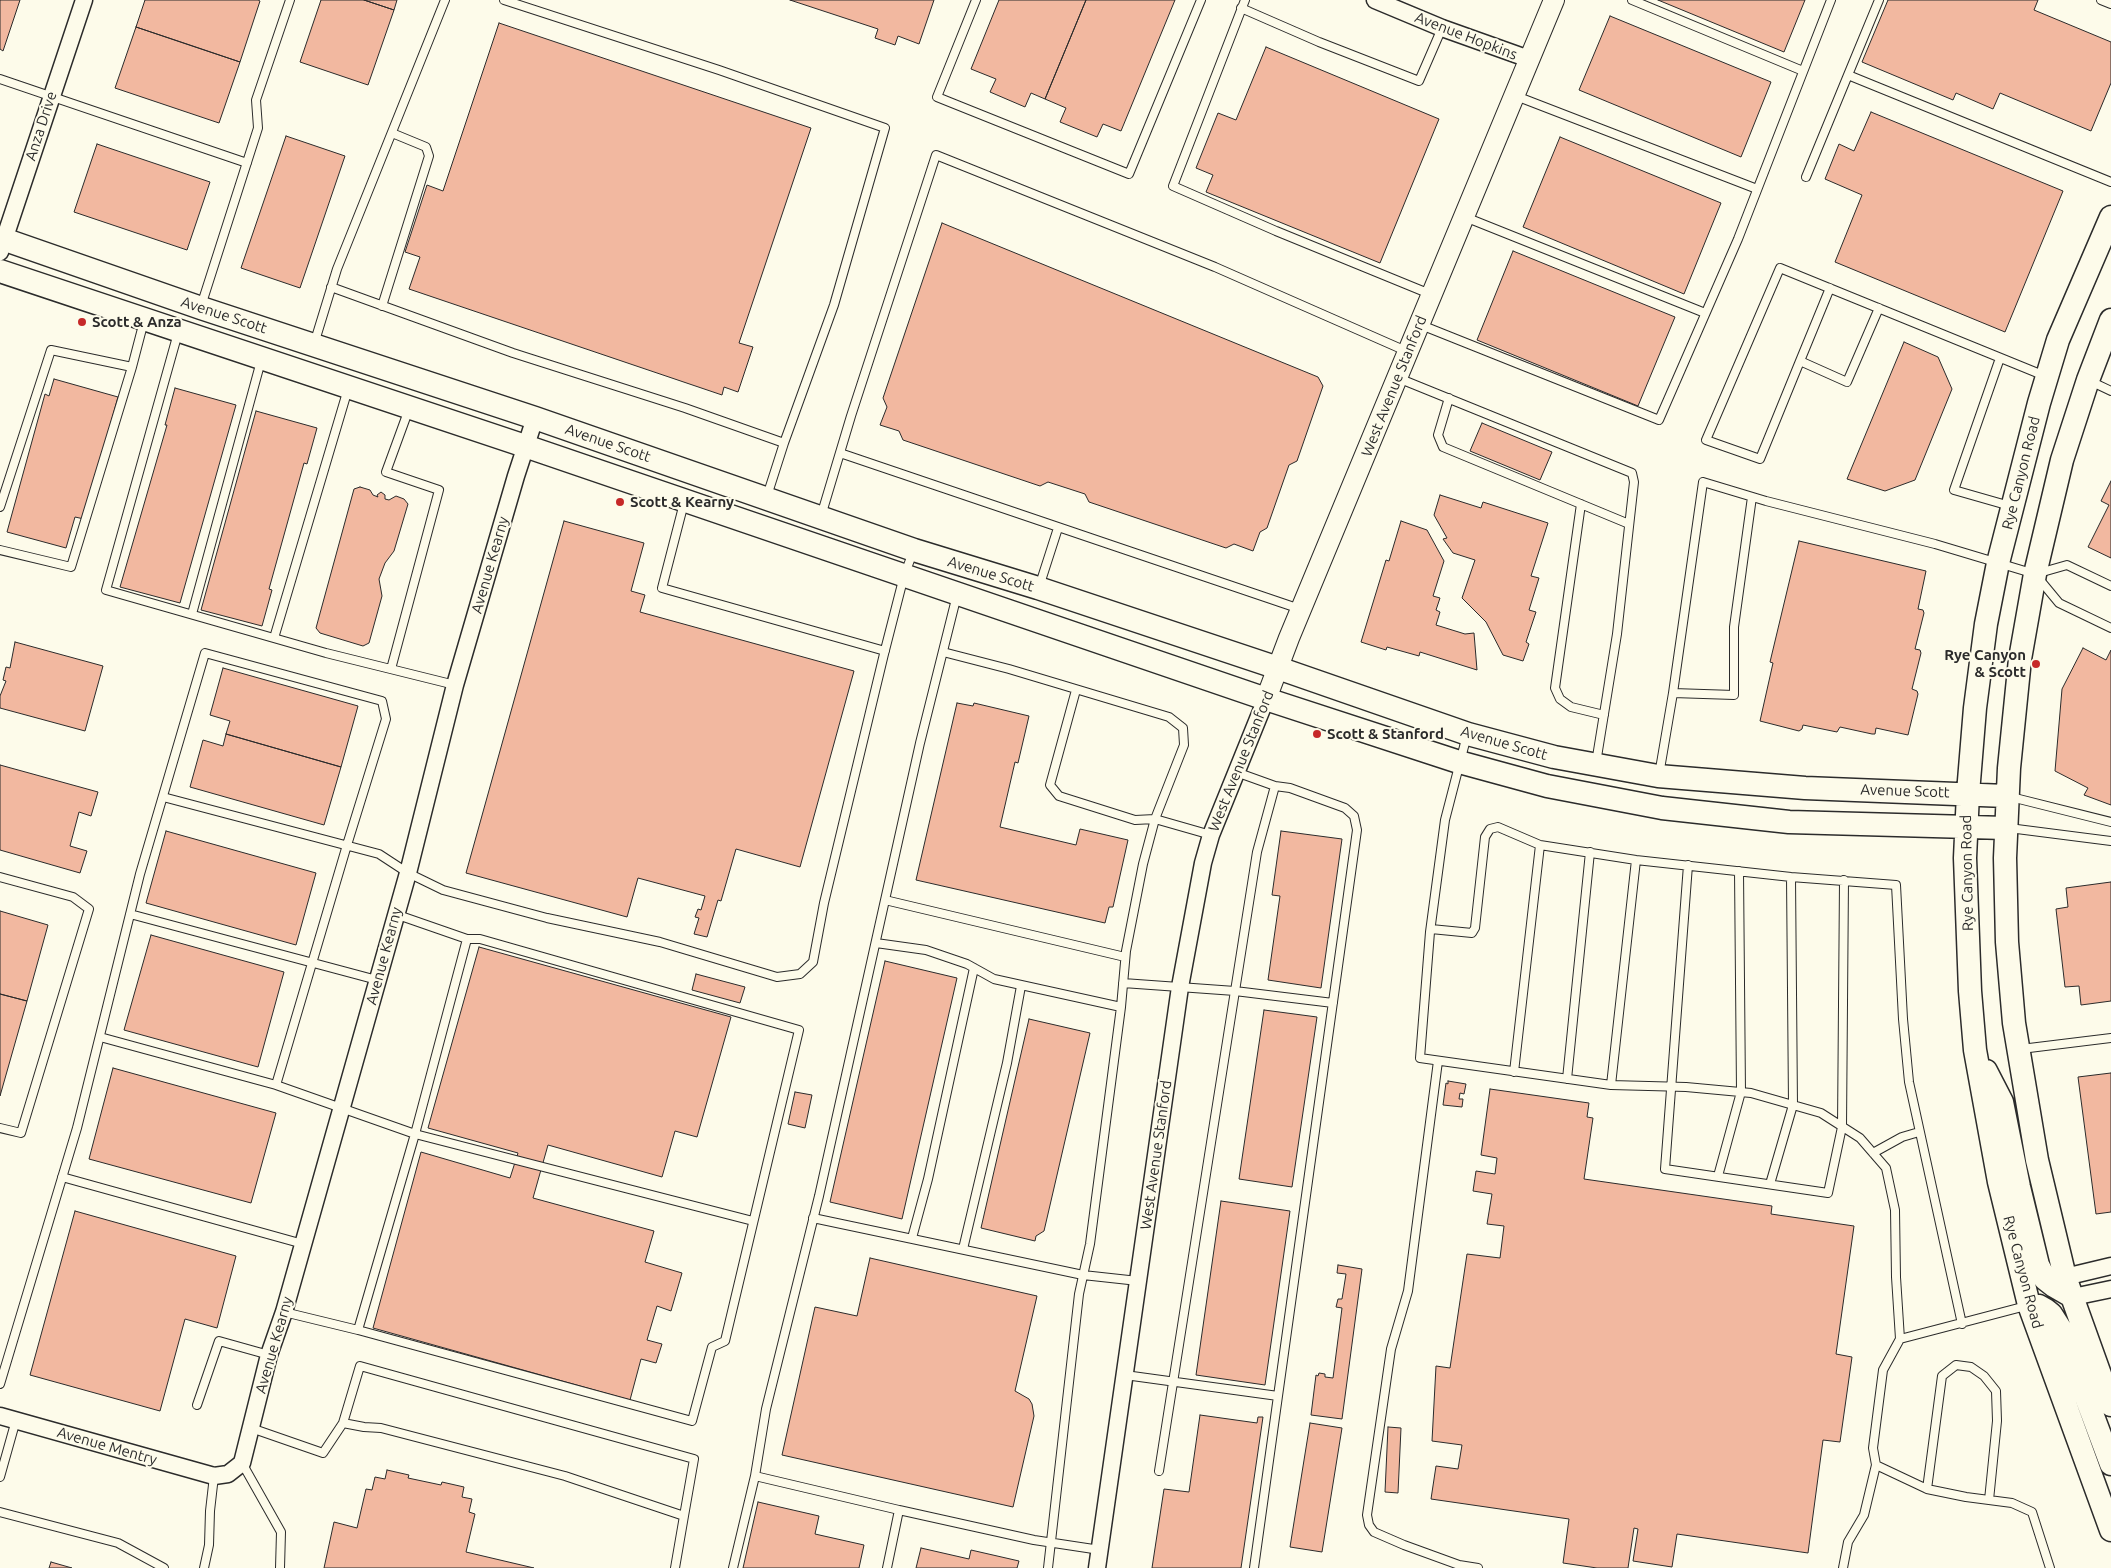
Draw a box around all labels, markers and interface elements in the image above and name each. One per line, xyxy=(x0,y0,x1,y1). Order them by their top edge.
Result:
street label: Avenue Hopkins xyxy=(1412,8,1520,64)
street label: Anza Drive xyxy=(21,89,61,163)
street label: Avenue Scott xyxy=(179,293,269,337)
place label: Scott & Anza xyxy=(92,313,182,331)
street label: West Avenue Stanford xyxy=(1357,313,1431,459)
marker: Scott & Anza xyxy=(76,316,88,328)
street label: Rye Canyon Road xyxy=(1998,414,2044,532)
street label: Avenue Scott xyxy=(563,420,653,466)
place label: Scott & Kearny xyxy=(630,493,734,511)
marker: Scott & Kearny xyxy=(614,496,626,508)
street label: Avenue Kearny xyxy=(468,514,512,616)
street label: Avenue Scott xyxy=(946,552,1036,596)
place label: Rye Canyon & Scott xyxy=(1944,646,2026,681)
marker: Rye Canyon & Scott xyxy=(2030,658,2042,670)
street label: West Avenue Stanford xyxy=(1204,688,1278,834)
street label: Avenue Scott xyxy=(1459,722,1549,764)
place label: Scott & Stanford xyxy=(1327,725,1444,743)
marker: Scott & Stanford xyxy=(1311,728,1323,740)
street label: Avenue Scott xyxy=(1860,780,1950,802)
street label: Rye Canyon Road xyxy=(1957,815,1977,931)
street label: Avenue Kearny xyxy=(362,905,406,1007)
street label: West Avenue Stanford xyxy=(1137,1079,1175,1231)
street label: Rye Canyon Road xyxy=(1999,1214,2047,1330)
street label: Avenue Kearny xyxy=(252,1294,296,1396)
street label: Avenue Mentry xyxy=(55,1423,159,1469)

